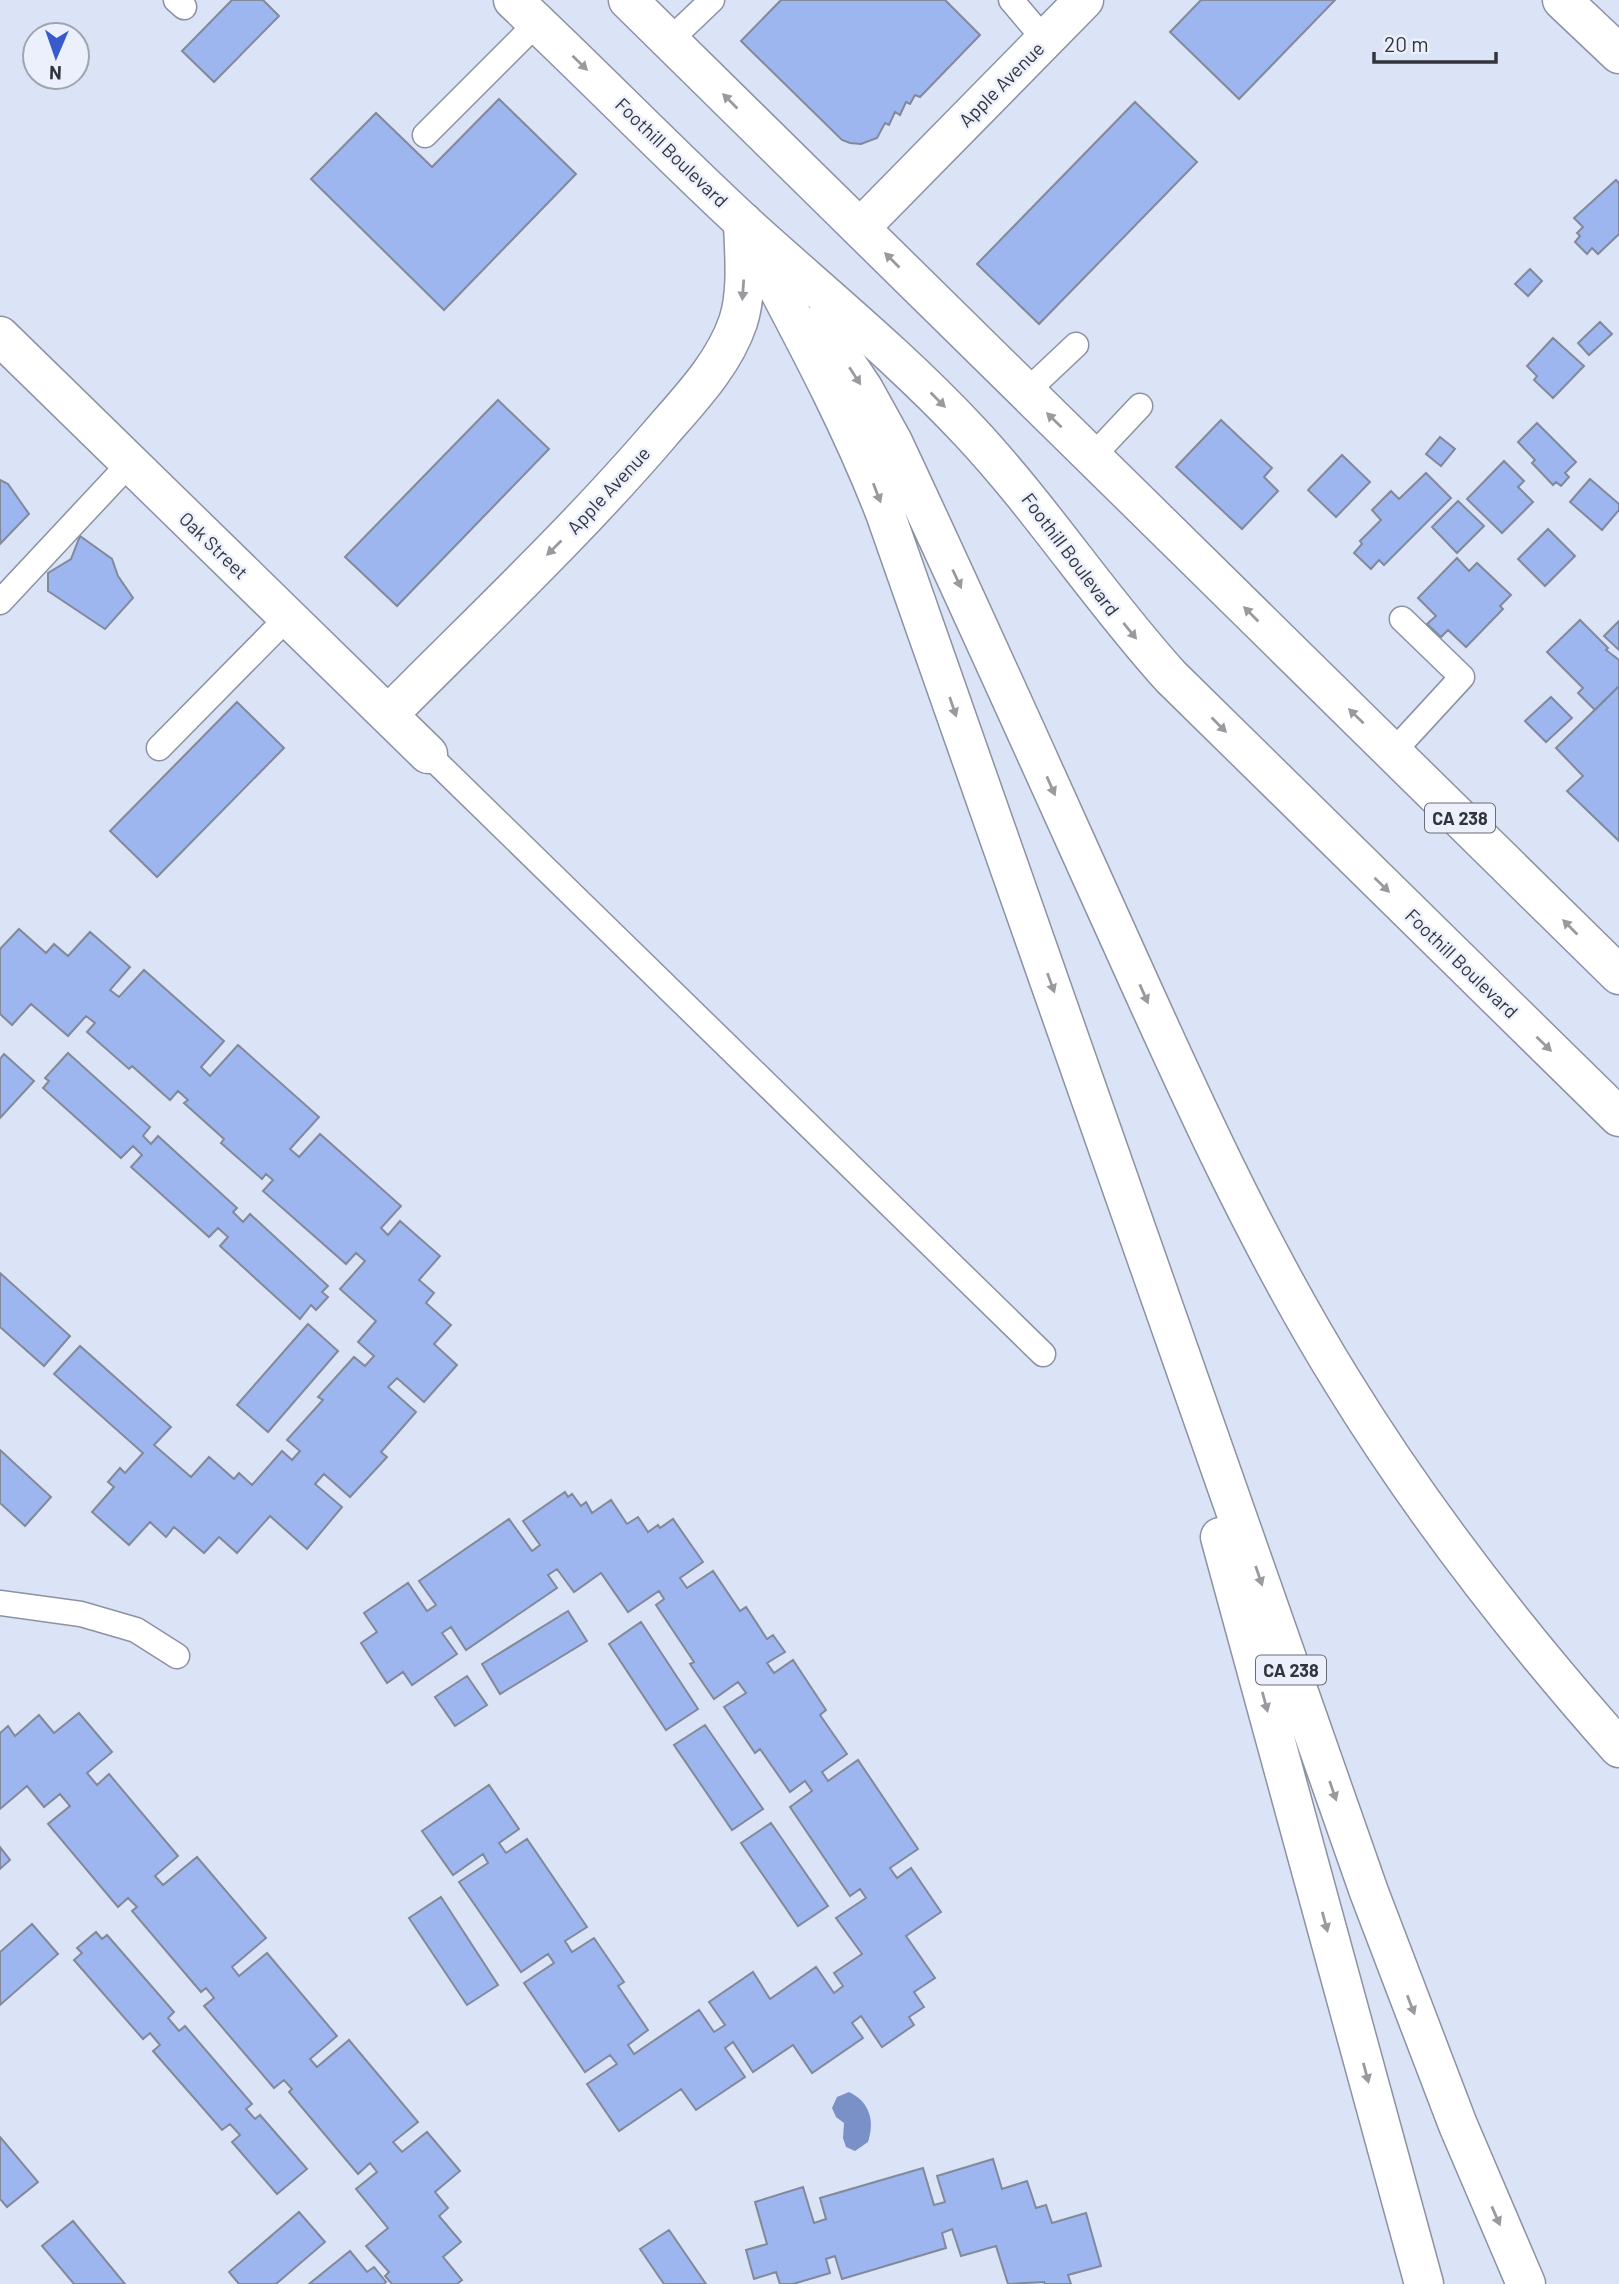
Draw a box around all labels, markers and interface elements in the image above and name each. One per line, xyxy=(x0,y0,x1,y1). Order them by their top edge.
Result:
north arrow xyxy=(21,21,91,91)
scale bar xyxy=(1374,21,1496,65)
text: 20 m xyxy=(1384,31,1429,56)
street label: Apple Avenue xyxy=(954,37,1048,131)
one-way arrow xyxy=(572,55,589,72)
text: N xyxy=(49,62,62,85)
street label: Foothill Boulevard xyxy=(611,92,733,212)
one-way arrow xyxy=(722,93,739,109)
one-way arrow xyxy=(884,253,901,269)
one-way arrow xyxy=(737,279,748,301)
one-way arrow xyxy=(849,366,862,385)
one-way arrow xyxy=(930,391,947,408)
one-way arrow xyxy=(1046,413,1063,429)
street label: Apple Avenue xyxy=(562,441,654,539)
one-way arrow xyxy=(872,482,883,503)
street label: Foothill Boulevard xyxy=(1017,488,1125,620)
street label: Oak Street xyxy=(175,507,253,583)
one-way arrow xyxy=(546,540,562,556)
one-way arrow xyxy=(951,569,963,589)
one-way arrow xyxy=(1244,606,1260,623)
one-way arrow xyxy=(1122,623,1137,640)
one-way arrow xyxy=(948,697,959,718)
one-way arrow xyxy=(1347,707,1364,724)
one-way arrow xyxy=(1211,717,1228,734)
one-way arrow xyxy=(1046,776,1057,797)
road number: CA 238 xyxy=(1425,804,1495,832)
one-way arrow xyxy=(1373,876,1390,893)
street label: Foothill Boulevard xyxy=(1401,903,1523,1023)
one-way arrow xyxy=(1562,918,1579,935)
one-way arrow xyxy=(1045,973,1056,994)
one-way arrow xyxy=(1138,984,1150,1004)
one-way arrow xyxy=(1536,1036,1552,1052)
one-way arrow xyxy=(1254,1565,1265,1586)
road number: CA 238 xyxy=(1256,1656,1326,1685)
one-way arrow xyxy=(1261,1692,1271,1713)
one-way arrow xyxy=(1328,1780,1339,1801)
one-way arrow xyxy=(1320,1911,1331,1933)
one-way arrow xyxy=(1405,1994,1416,2015)
one-way arrow xyxy=(1362,2063,1372,2084)
one-way arrow xyxy=(1491,2205,1502,2226)

